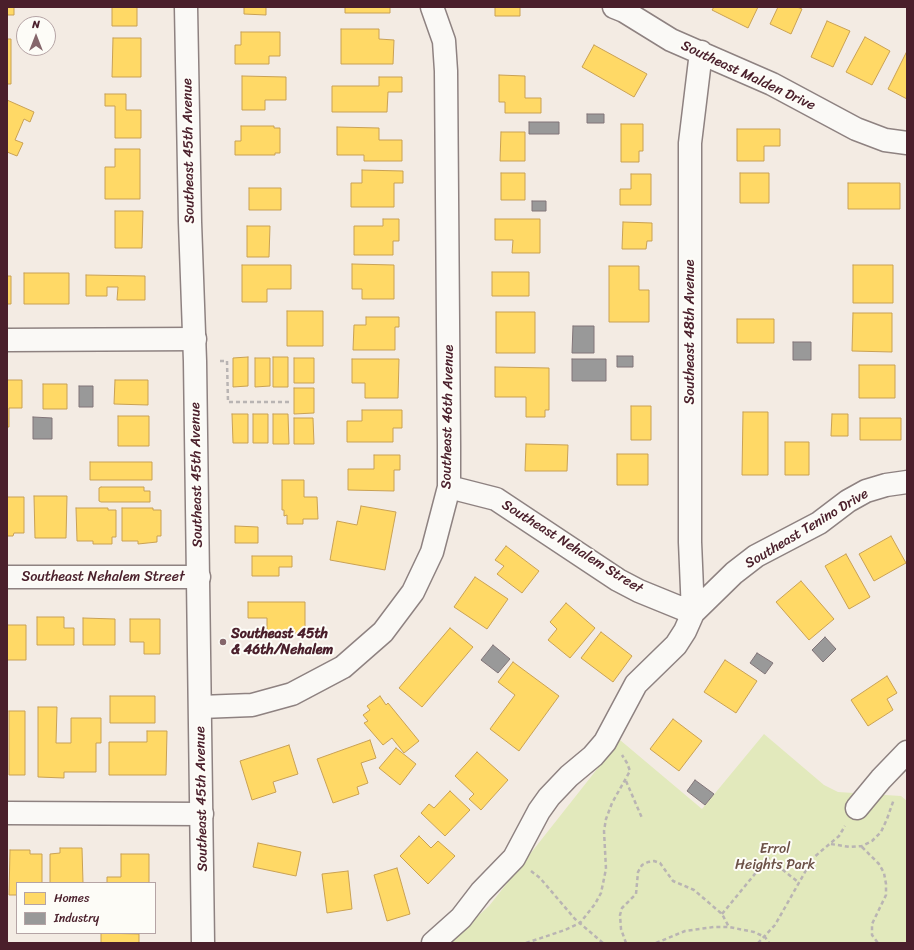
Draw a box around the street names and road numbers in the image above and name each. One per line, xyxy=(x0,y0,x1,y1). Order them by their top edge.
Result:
street label: Southeast Malden Drive xyxy=(678,38,818,114)
street label: Southeast 45th Avenue xyxy=(179,78,199,224)
street label: Southeast 48th Avenue xyxy=(682,259,698,405)
street label: Southeast 46th Avenue xyxy=(438,345,458,489)
street label: Southeast 45th Avenue xyxy=(187,402,207,548)
street label: Southeast Tenino Drive xyxy=(742,485,872,573)
street label: Southeast Nehalem Street xyxy=(498,497,646,597)
street label: Southeast Nehalem Street xyxy=(21,569,185,585)
street label: Southeast 45th Avenue xyxy=(192,726,212,872)

